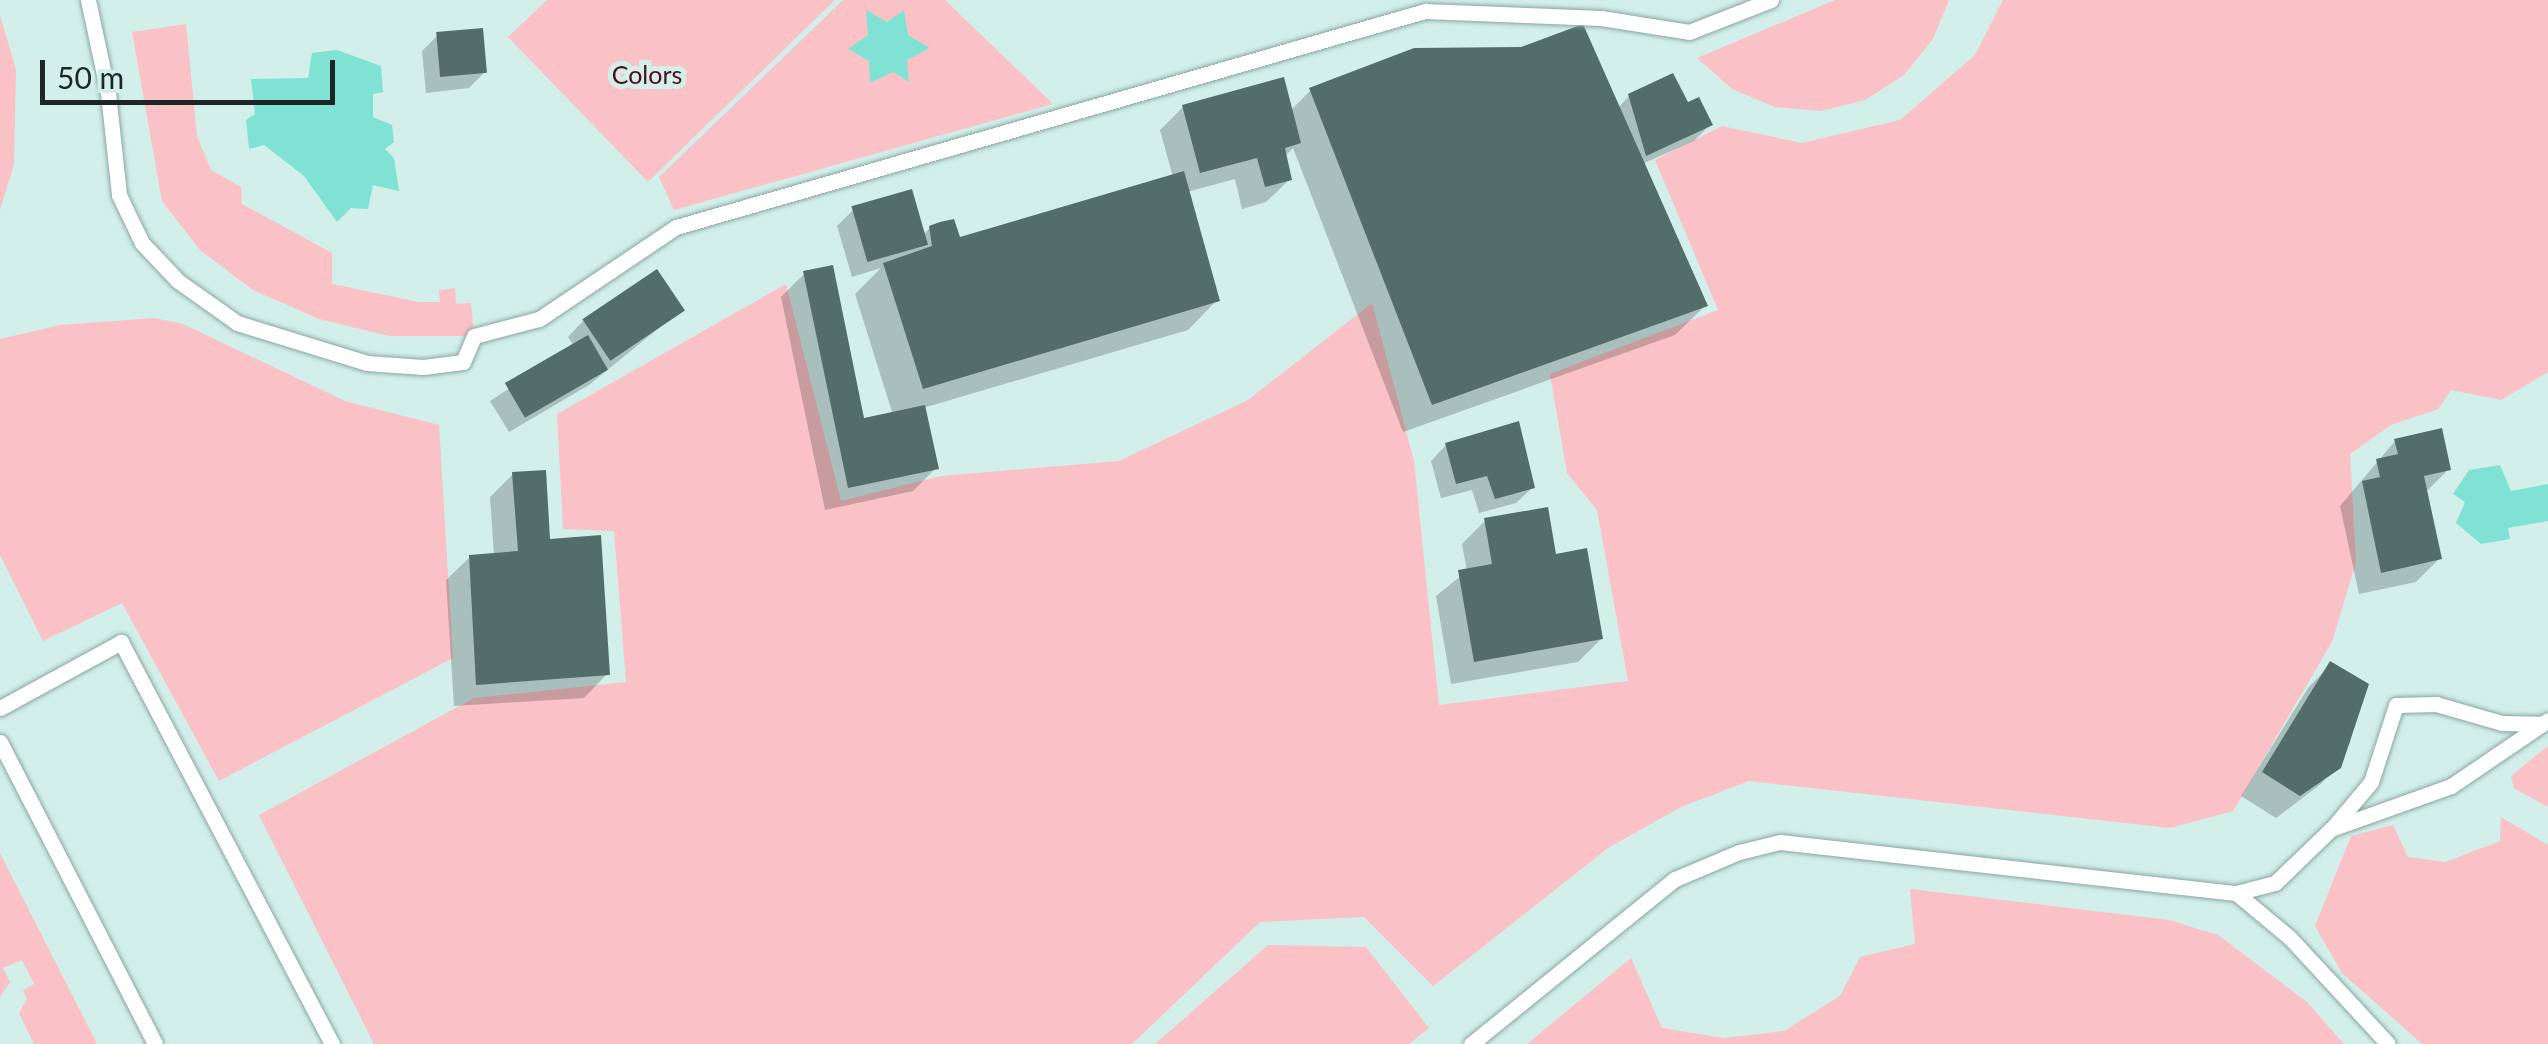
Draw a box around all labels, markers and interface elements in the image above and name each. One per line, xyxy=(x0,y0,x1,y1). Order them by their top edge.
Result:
scale bar xyxy=(45,40,340,102)
text: 50 m xyxy=(57,59,124,95)
park label: Colors xyxy=(612,59,682,89)

